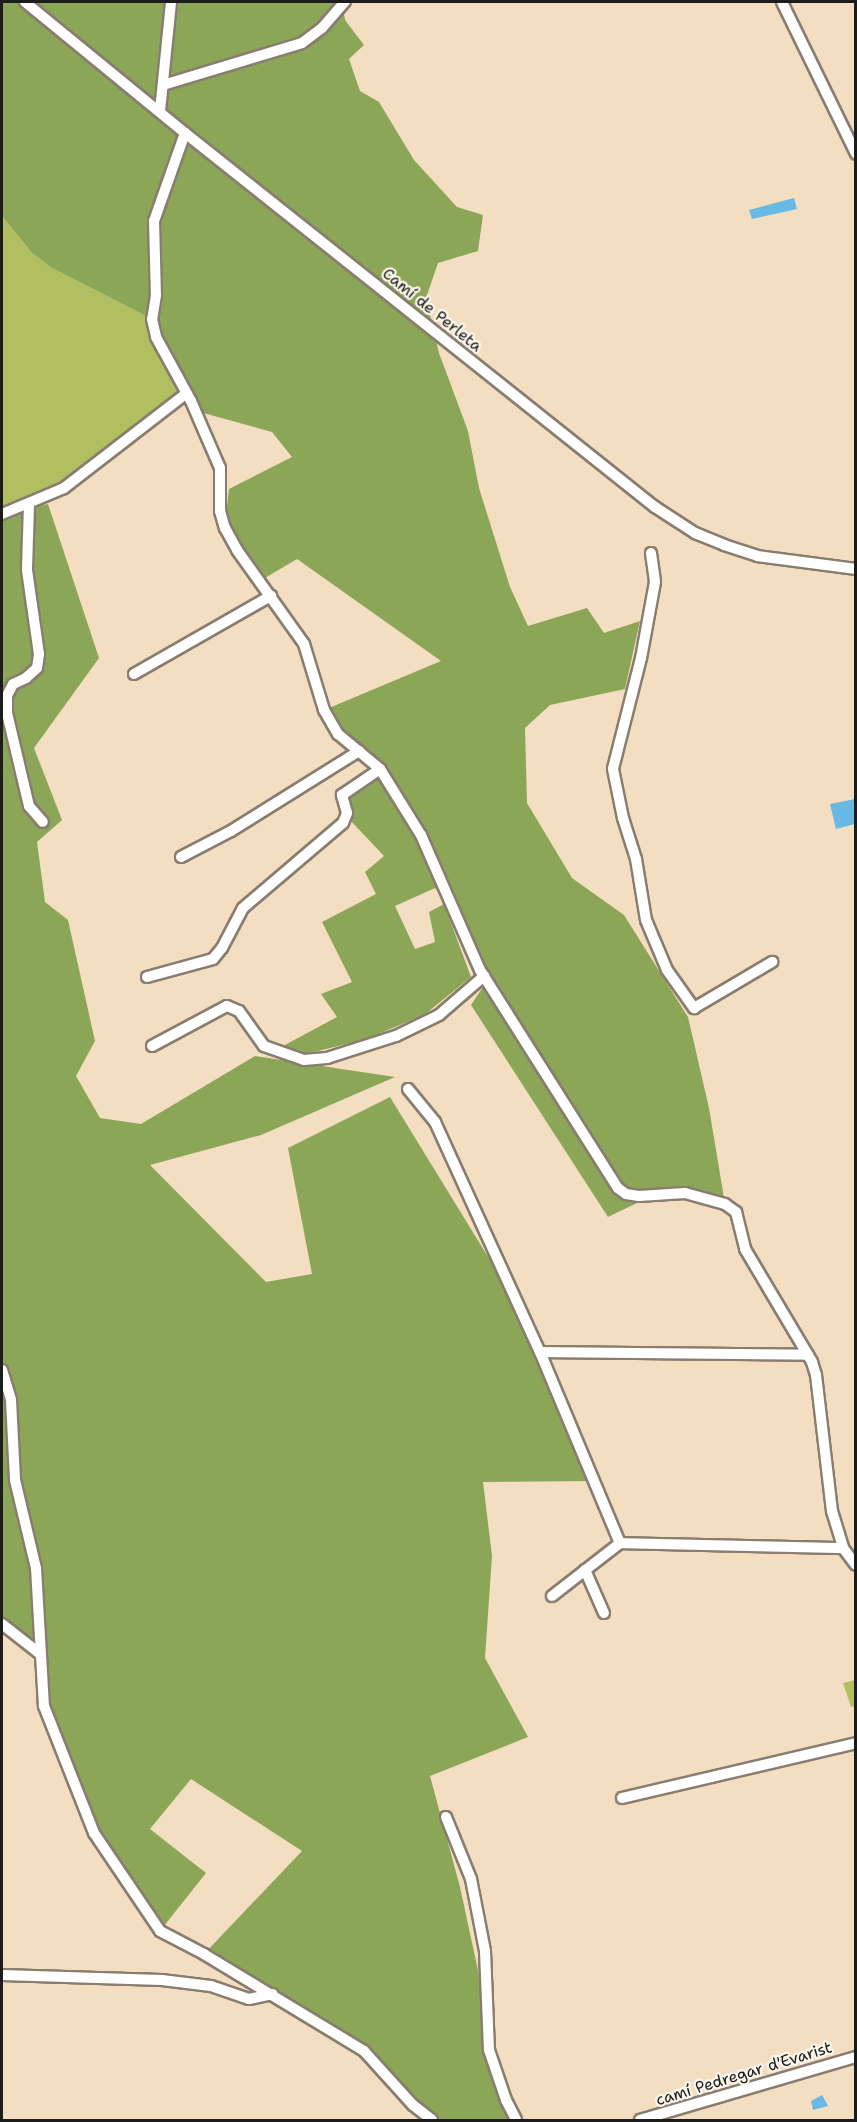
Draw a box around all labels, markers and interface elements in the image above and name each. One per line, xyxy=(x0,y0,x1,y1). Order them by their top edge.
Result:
street label: Camí de Perleta xyxy=(378,264,486,356)
street label: camí Pedregar d'Evarist xyxy=(654,2038,834,2110)

